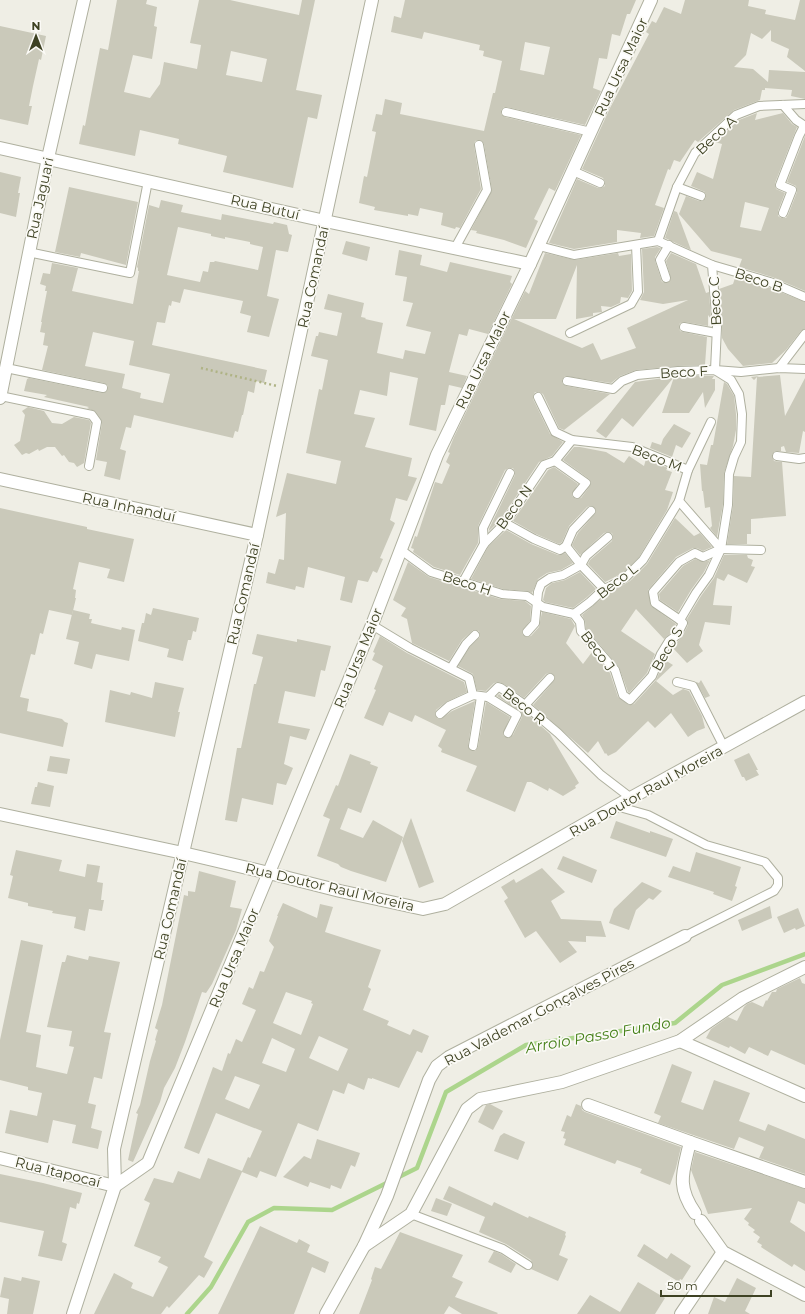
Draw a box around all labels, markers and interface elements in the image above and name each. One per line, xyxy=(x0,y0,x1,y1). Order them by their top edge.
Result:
street label: Rua Ursa Maior xyxy=(590,15,652,119)
north arrow xyxy=(16,16,56,56)
text: N xyxy=(32,19,40,33)
street label: Beco A xyxy=(692,111,741,158)
street label: Rua Jaguari xyxy=(23,155,57,241)
street label: Rua Butuí xyxy=(229,190,302,224)
street label: Rua Comandaí xyxy=(293,223,333,330)
street label: Beco B xyxy=(733,264,785,296)
street label: Beco C xyxy=(705,276,725,326)
street label: Rua Ursa Maior xyxy=(452,308,515,412)
street label: Beco F xyxy=(660,362,709,382)
street label: Beco M xyxy=(629,440,685,476)
street label: Beco N xyxy=(492,481,536,533)
street label: Rua Inhanduí xyxy=(81,488,179,526)
street label: Rua Comandaí xyxy=(223,540,264,647)
street label: Beco L xyxy=(593,559,642,603)
street label: Beco H xyxy=(440,567,494,599)
street label: Rua Ursa Maior xyxy=(330,605,386,711)
street label: Beco S xyxy=(647,624,687,674)
street label: Beco J xyxy=(577,627,619,675)
street label: Beco R xyxy=(499,684,549,728)
street label: Rua Doutor Raul Moreira xyxy=(566,741,726,841)
street label: Rua Comandaí xyxy=(150,855,191,962)
street label: Rua Doutor Raul Moreira xyxy=(244,859,416,915)
street label: Rua Ursa Maior xyxy=(205,905,263,1011)
street label: Rua Valdemar Gonçalves Pires xyxy=(441,954,637,1070)
water label: Arroio Passo Fundo xyxy=(523,1013,672,1057)
street label: Rua Itapocaí xyxy=(13,1153,104,1192)
scale bar xyxy=(661,1272,771,1298)
text: 50 m xyxy=(667,1278,698,1293)

